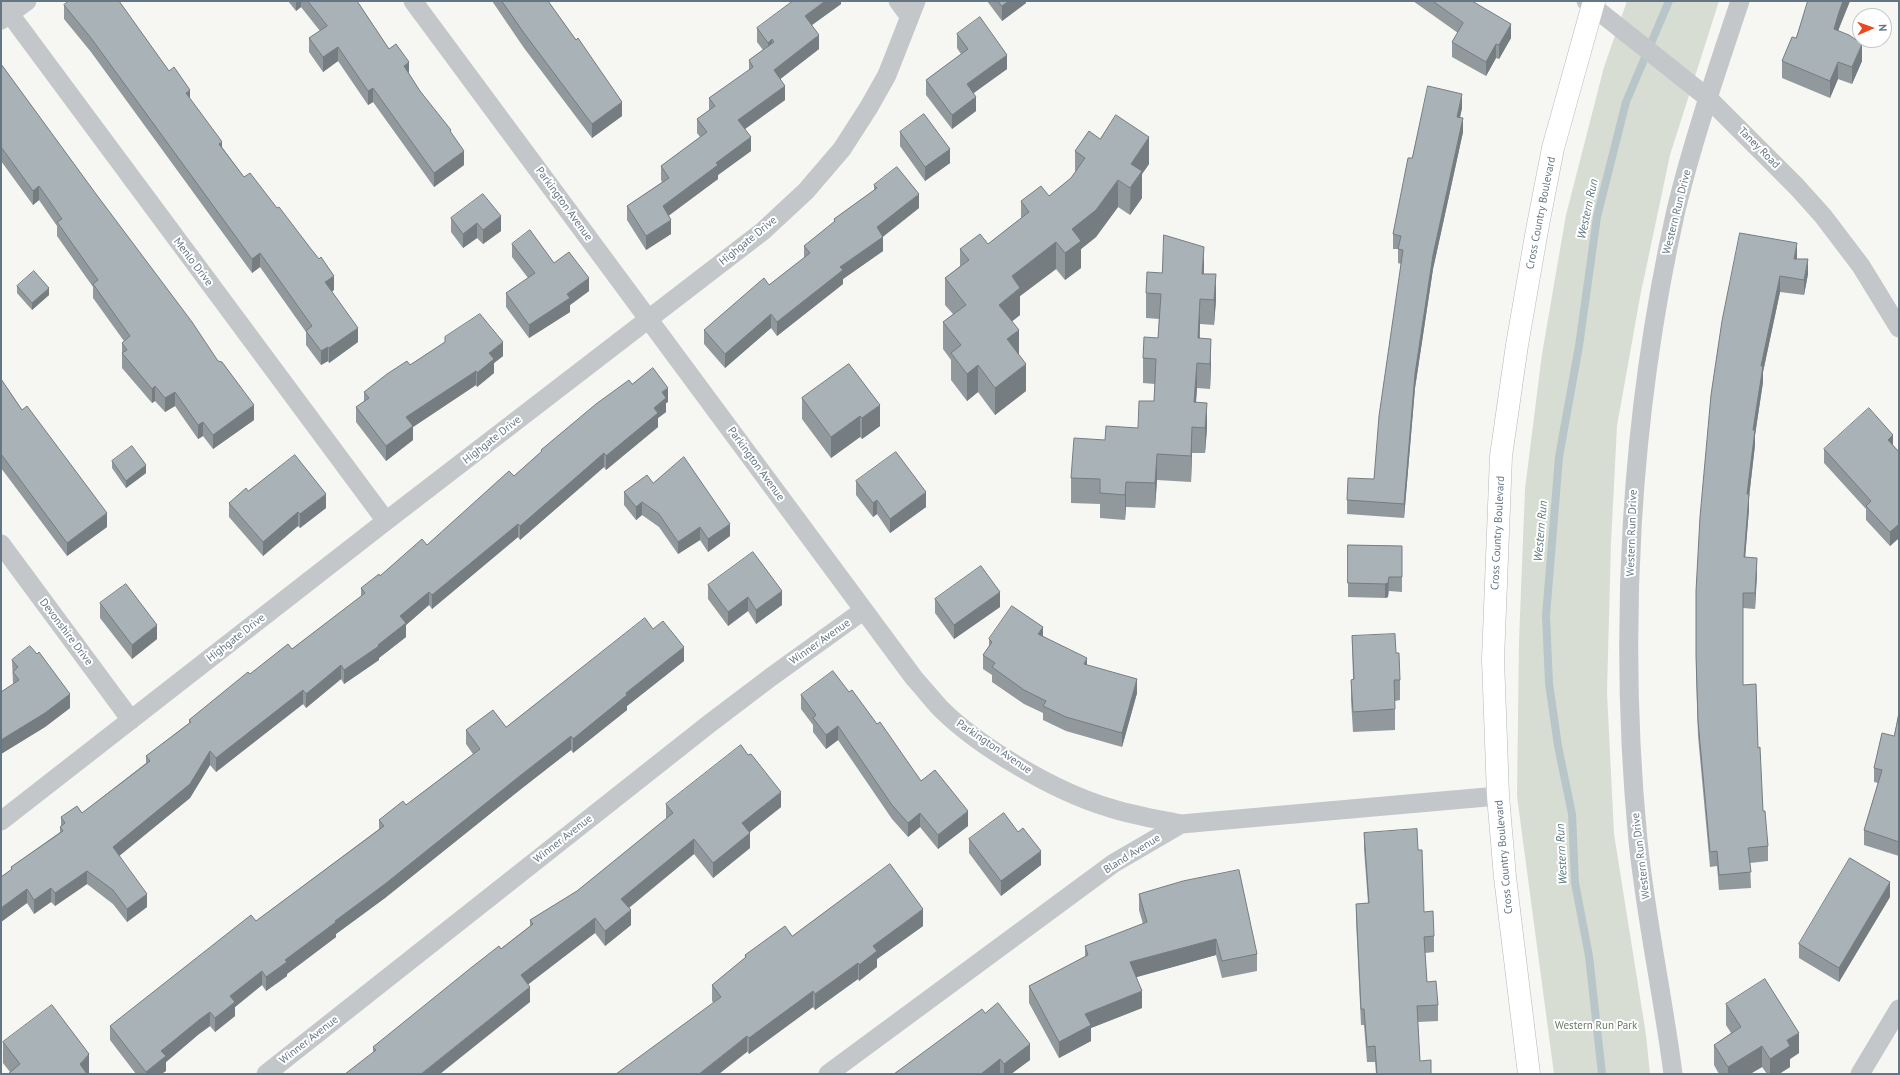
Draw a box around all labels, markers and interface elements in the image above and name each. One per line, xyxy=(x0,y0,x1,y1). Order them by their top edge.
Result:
north arrow xyxy=(1852,8,1892,48)
text: N xyxy=(1876,24,1890,31)
street label: Taney Road xyxy=(1736,125,1782,171)
street label: Cross Country Boulevard xyxy=(1524,156,1558,270)
street label: Parkington Avenue xyxy=(533,165,595,243)
street label: Western Run Drive xyxy=(1660,168,1694,256)
water label: Western Run xyxy=(1575,178,1601,240)
street label: Highgate Drive xyxy=(716,214,780,268)
street label: Menlo Drive xyxy=(171,235,215,289)
street label: Highgate Drive xyxy=(460,413,524,467)
street label: Parkington Avenue xyxy=(725,425,787,503)
street label: Cross Country Boulevard xyxy=(1488,476,1508,590)
street label: Western Run Drive xyxy=(1624,489,1640,577)
water label: Western Run xyxy=(1531,500,1551,562)
street label: Devonshire Drive xyxy=(37,596,95,668)
street label: Highgate Drive xyxy=(204,611,268,665)
street label: Winner Avenue xyxy=(787,616,853,668)
street label: Parkington Avenue xyxy=(954,717,1034,777)
street label: Cross Country Boulevard xyxy=(1492,799,1516,915)
street label: Winner Avenue xyxy=(531,812,595,866)
street label: Western Run Drive xyxy=(1629,812,1653,900)
water label: Western Run xyxy=(1553,823,1571,885)
street label: Bland Avenue xyxy=(1101,831,1163,877)
street label: Winner Avenue xyxy=(277,1013,341,1067)
park label: Western Run Park xyxy=(1555,1019,1637,1033)

